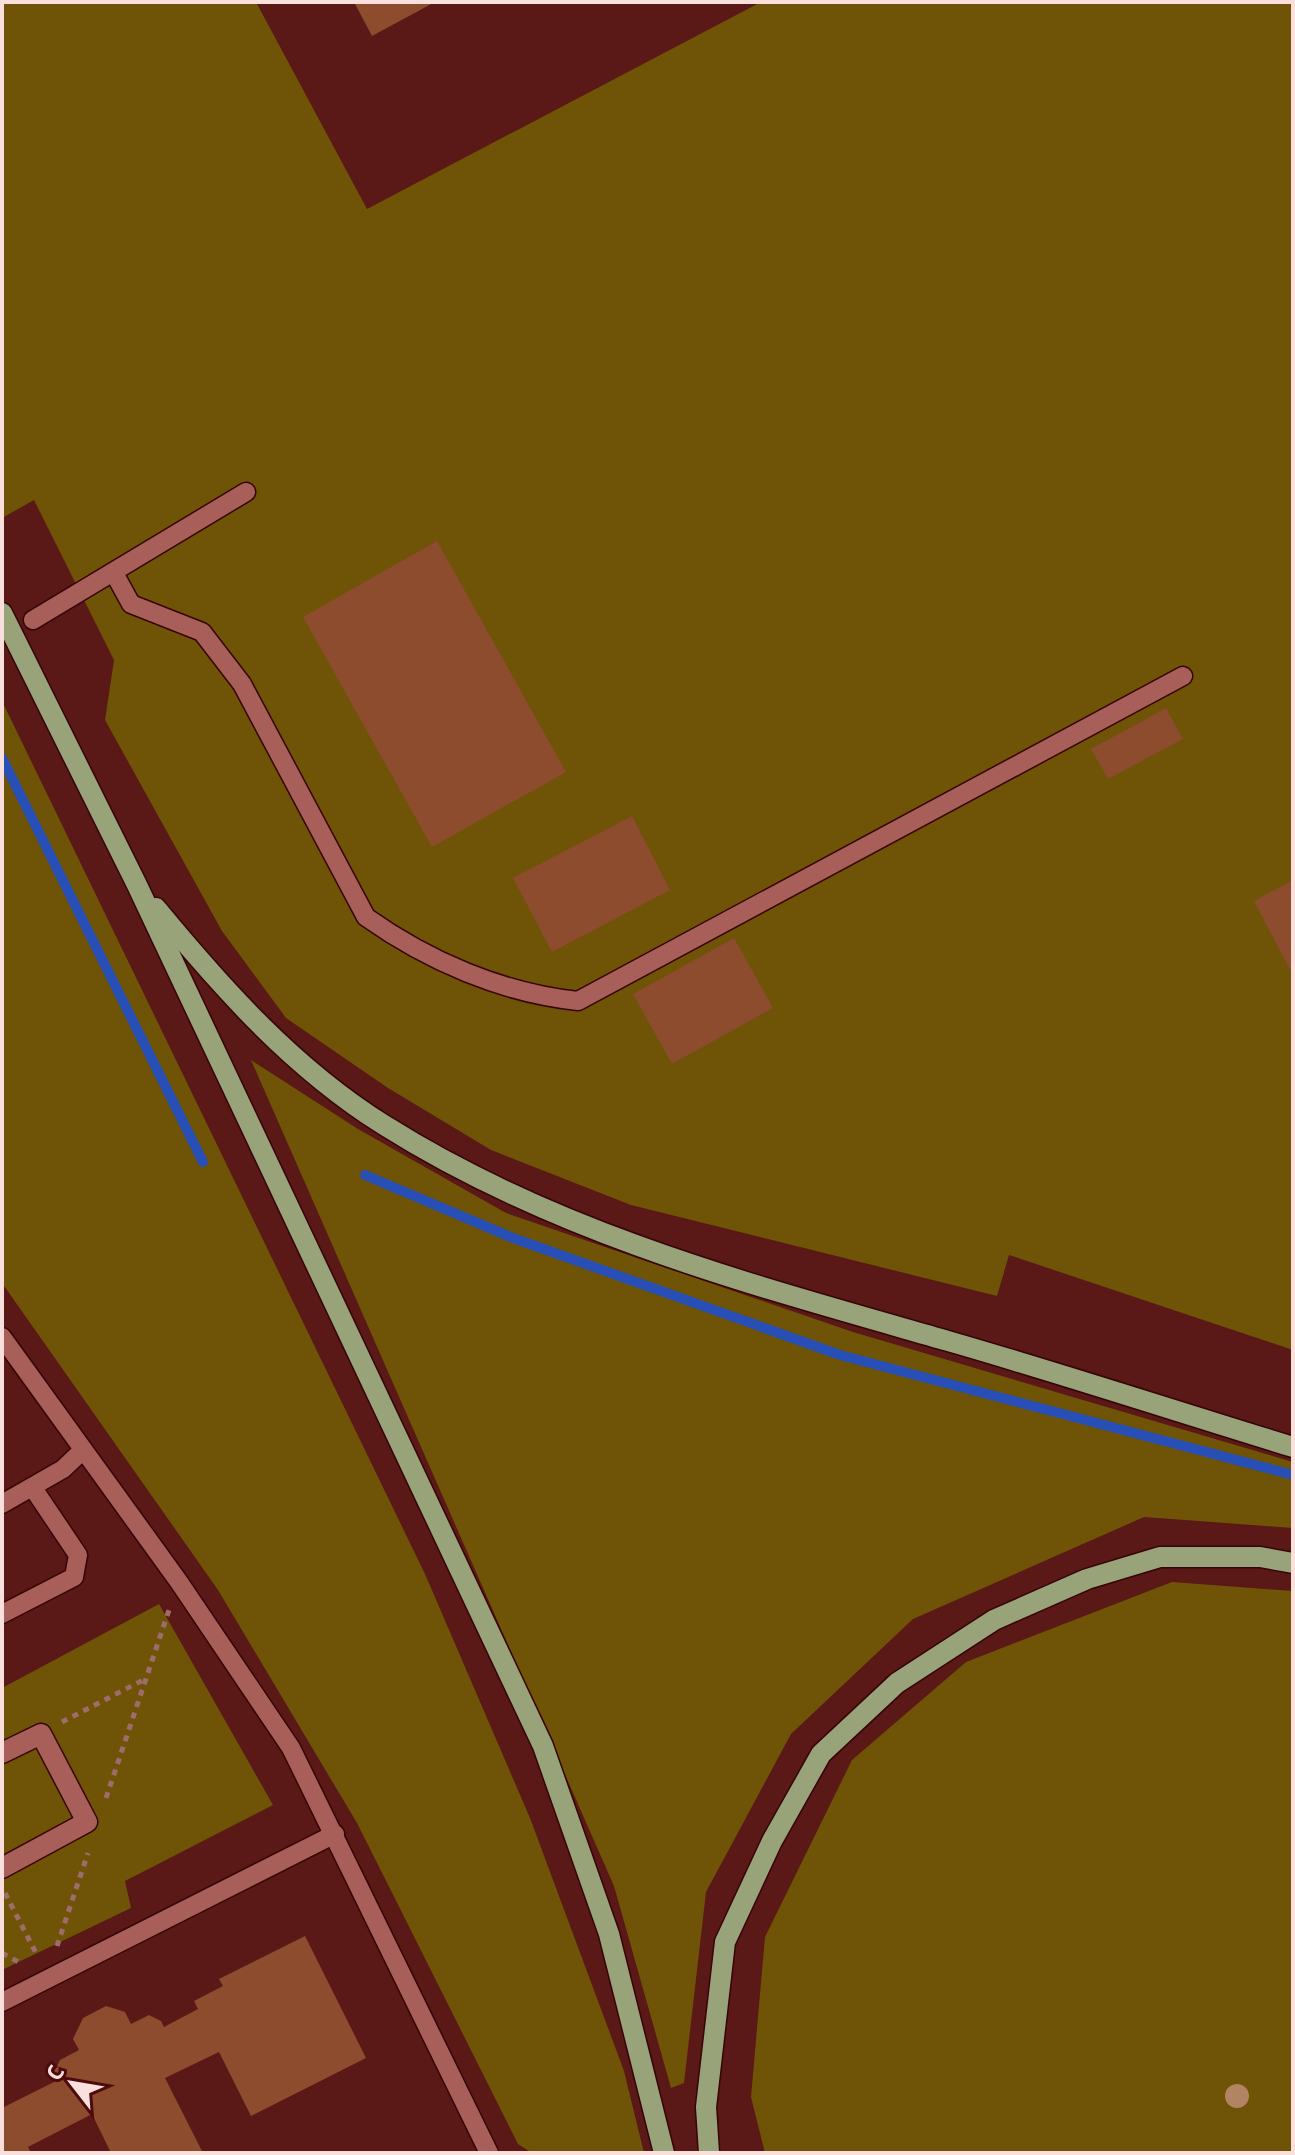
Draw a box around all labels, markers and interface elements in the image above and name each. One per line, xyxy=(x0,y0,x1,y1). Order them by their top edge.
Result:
north arrow xyxy=(32,2043,112,2123)
text: С xyxy=(40,2060,70,2085)

